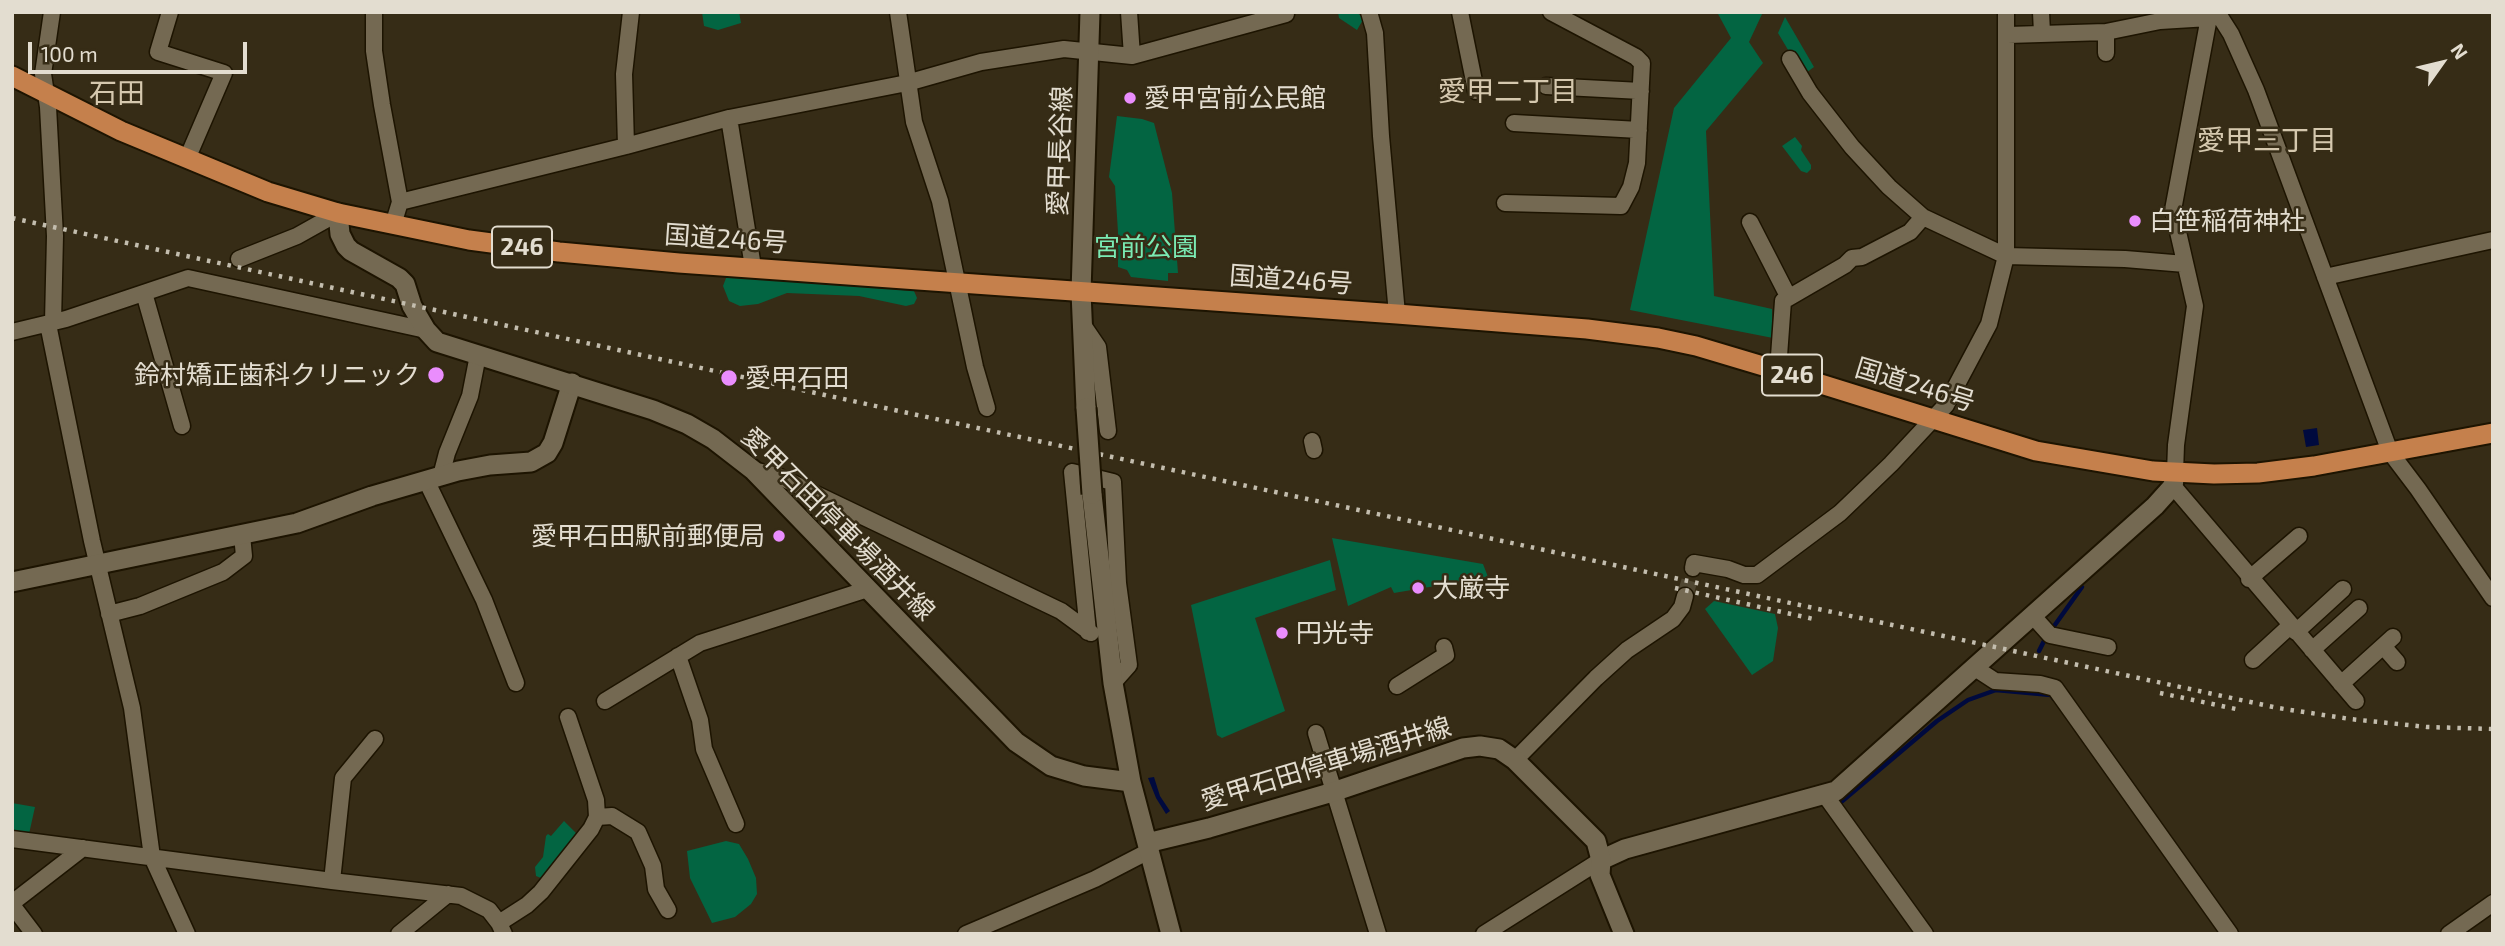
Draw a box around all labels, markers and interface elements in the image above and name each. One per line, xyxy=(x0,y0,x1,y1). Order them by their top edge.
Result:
scale bar xyxy=(32,28,250,72)
north arrow xyxy=(2407,28,2477,98)
text: N xyxy=(2446,39,2473,63)
text: 100 m xyxy=(41,41,98,66)
district label: 愛甲二丁目 xyxy=(1438,75,1578,109)
district label: 石田 xyxy=(89,77,145,111)
place label: 愛甲宮前公民館 xyxy=(1144,82,1326,114)
street label: 愛甲長谷線 xyxy=(1042,85,1078,217)
marker: 愛甲宮前公民館 xyxy=(1122,90,1138,106)
district label: 愛甲三丁目 xyxy=(2197,124,2337,158)
place label: 白笹稲荷神社 xyxy=(2149,205,2305,237)
marker: 白笹稲荷神社 xyxy=(2127,213,2143,229)
street label: 国道246号 xyxy=(663,219,789,259)
road number: 246 xyxy=(492,226,552,268)
park label: 宮前公園 xyxy=(1094,231,1198,263)
street label: 国道246号 xyxy=(1228,260,1354,300)
street label: 国道246号 xyxy=(1851,352,1979,418)
road number: 246 xyxy=(1762,354,1822,396)
place label: 鈴村矯正歯科クリニック xyxy=(134,359,420,391)
place label: 愛甲石田 xyxy=(745,362,849,394)
marker: 鈴村矯正歯科クリニック xyxy=(426,365,446,385)
marker: 愛甲石田 xyxy=(719,368,739,388)
street label: 愛甲石田停車場酒井線 xyxy=(735,421,941,627)
place label: 愛甲石田駅前郵便局 xyxy=(531,520,765,552)
marker: 愛甲石田駅前郵便局 xyxy=(771,528,787,544)
place label: 大厳寺 xyxy=(1432,572,1510,604)
marker: 大厳寺 xyxy=(1410,580,1426,596)
place label: 円光寺 xyxy=(1296,617,1374,649)
marker: 円光寺 xyxy=(1274,625,1290,641)
street label: 愛甲石田停車場酒井線 xyxy=(1197,711,1455,817)

